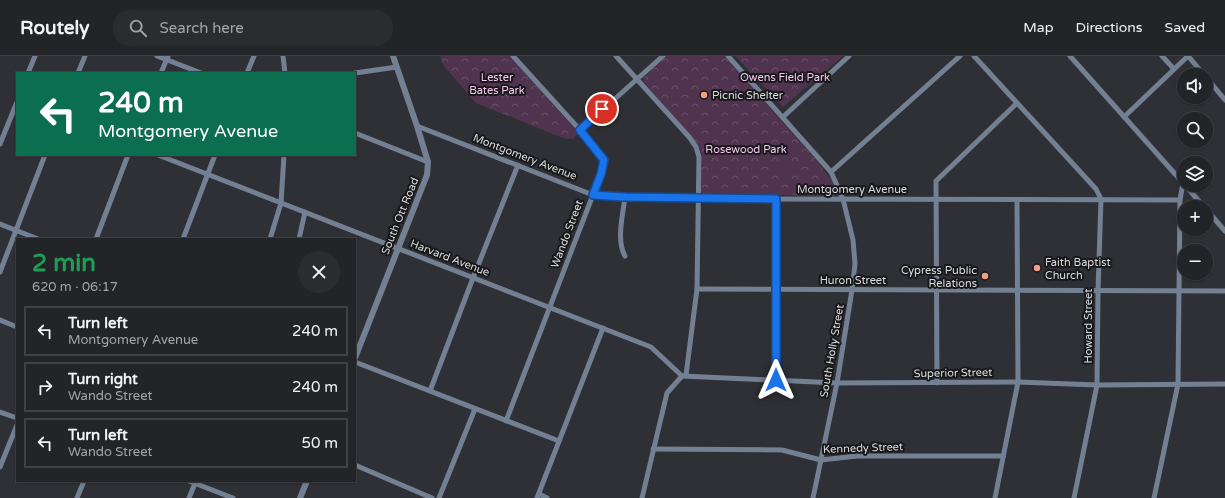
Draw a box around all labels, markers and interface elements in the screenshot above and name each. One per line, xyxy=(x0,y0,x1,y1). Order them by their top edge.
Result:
search box xyxy=(113,10,393,46)
text: Routely xyxy=(20,17,89,39)
icon: search xyxy=(127,17,149,39)
text: Search here xyxy=(159,19,244,37)
text: Map xyxy=(1023,19,1054,36)
text: Directions xyxy=(1076,19,1143,36)
text: Saved xyxy=(1165,19,1205,36)
map controls xyxy=(1177,68,1213,280)
button: sound xyxy=(1177,68,1213,104)
park label: Lester Bates Park xyxy=(469,71,525,97)
park label: Owens Field Park xyxy=(740,71,830,84)
text: 240 m xyxy=(98,86,184,120)
icon: left xyxy=(32,88,84,140)
place label: Picnic Shelter xyxy=(712,89,784,102)
marker: Picnic Shelter xyxy=(699,90,709,100)
pin xyxy=(585,92,619,126)
icon: arrive xyxy=(591,98,613,120)
button: search xyxy=(1177,112,1213,148)
text: Montgomery Avenue xyxy=(98,120,278,142)
street label: Montgomery Avenue xyxy=(471,131,579,183)
park label: Rosewood Park xyxy=(705,143,787,156)
button: layers xyxy=(1177,156,1213,192)
street label: South Ott Road xyxy=(379,176,421,256)
street label: Montgomery Avenue xyxy=(797,183,907,196)
street label: Wando Street xyxy=(548,198,586,270)
button: + xyxy=(1177,200,1213,236)
street label: Harvard Avenue xyxy=(409,237,491,279)
button: − xyxy=(1177,244,1213,280)
text: 2 min xyxy=(32,249,96,278)
button: close xyxy=(298,251,340,293)
place label: Faith Baptist Church xyxy=(1045,256,1111,282)
marker: Faith Baptist Church xyxy=(1032,263,1042,273)
place label: Cypress Public Relations xyxy=(901,264,977,290)
marker: Cypress Public Relations xyxy=(980,271,990,281)
street label: Huron Street xyxy=(820,274,886,287)
text: 620 m · 06:17 xyxy=(32,279,118,295)
street label: Howard Street xyxy=(1082,289,1095,363)
street label: South Holly Street xyxy=(817,303,847,399)
text: Turn left xyxy=(68,314,128,332)
icon: left xyxy=(34,320,56,342)
text: 240 m xyxy=(292,322,338,340)
text: Montgomery Avenue xyxy=(68,332,198,348)
position arrow xyxy=(755,359,797,401)
street label: Superior Street xyxy=(914,366,992,380)
text: Turn right xyxy=(68,370,138,388)
icon: right xyxy=(34,376,56,398)
text: 240 m xyxy=(292,378,338,396)
text: Wando Street xyxy=(68,388,153,404)
text: Turn left xyxy=(68,426,128,444)
icon: left xyxy=(34,432,56,454)
text: 50 m xyxy=(301,434,338,452)
street label: Kennedy Street xyxy=(823,440,903,456)
text: Wando Street xyxy=(68,444,153,460)

